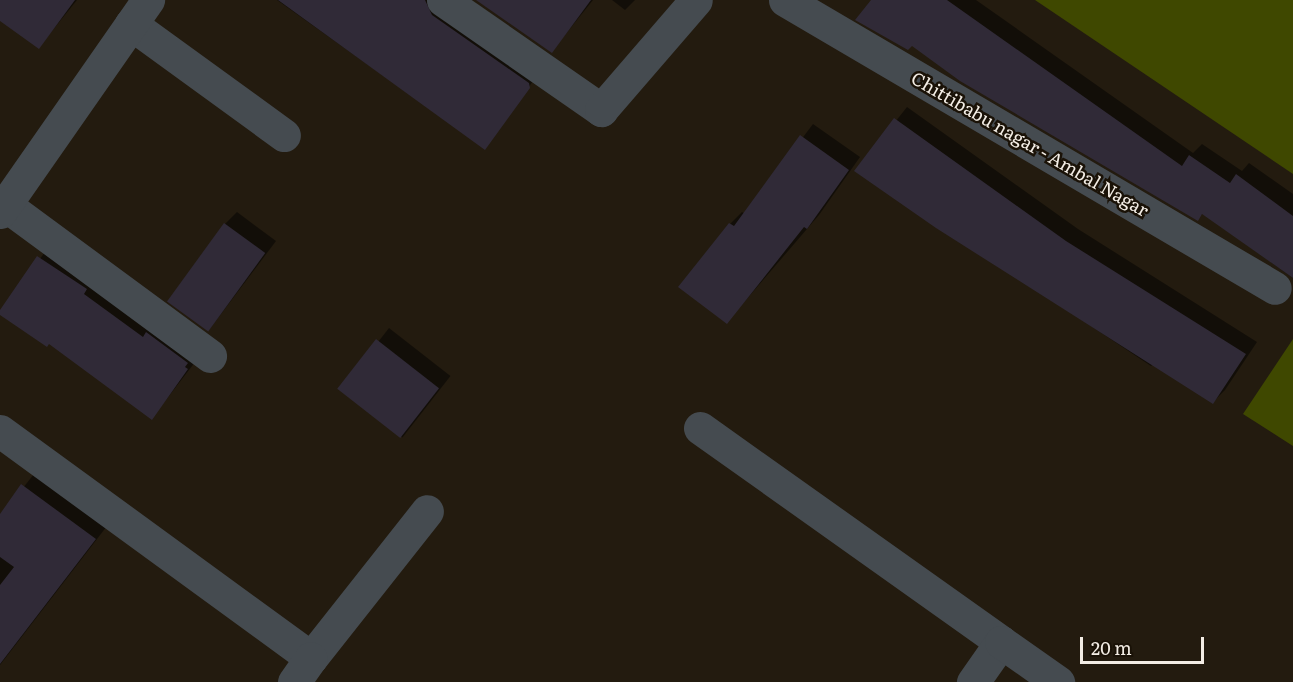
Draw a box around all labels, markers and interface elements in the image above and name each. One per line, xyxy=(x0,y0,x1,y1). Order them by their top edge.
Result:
street label: Chittibabu nagar - Ambal Nagar xyxy=(907,67,1153,221)
scale bar xyxy=(1083,625,1208,663)
text: 20 m xyxy=(1091,634,1132,661)

